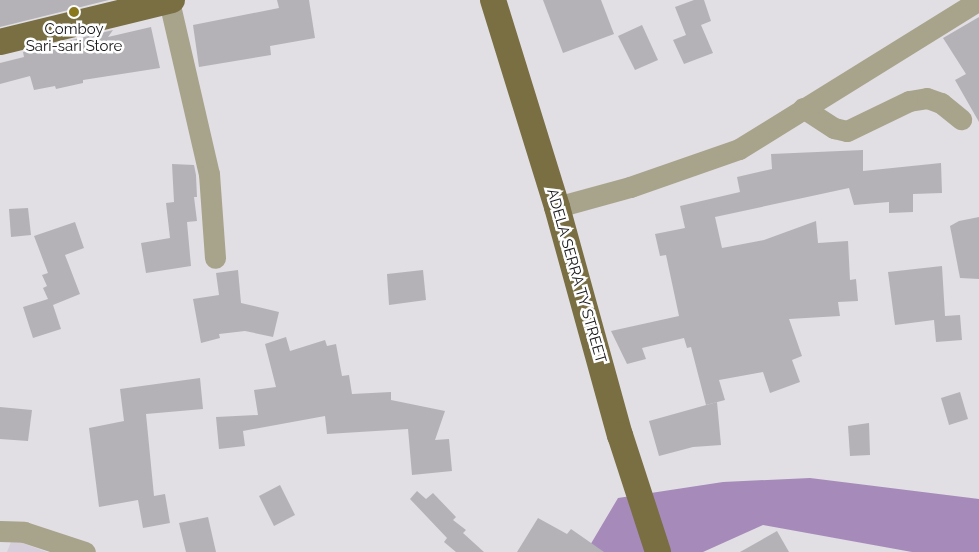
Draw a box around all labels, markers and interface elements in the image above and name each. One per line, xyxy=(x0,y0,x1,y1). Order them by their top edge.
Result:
marker: Comboy Sari-sari Store xyxy=(68,6,80,18)
place label: Comboy Sari-sari Store xyxy=(26,20,122,55)
street label: ADELA SERRA TY STREET xyxy=(542,186,610,366)

